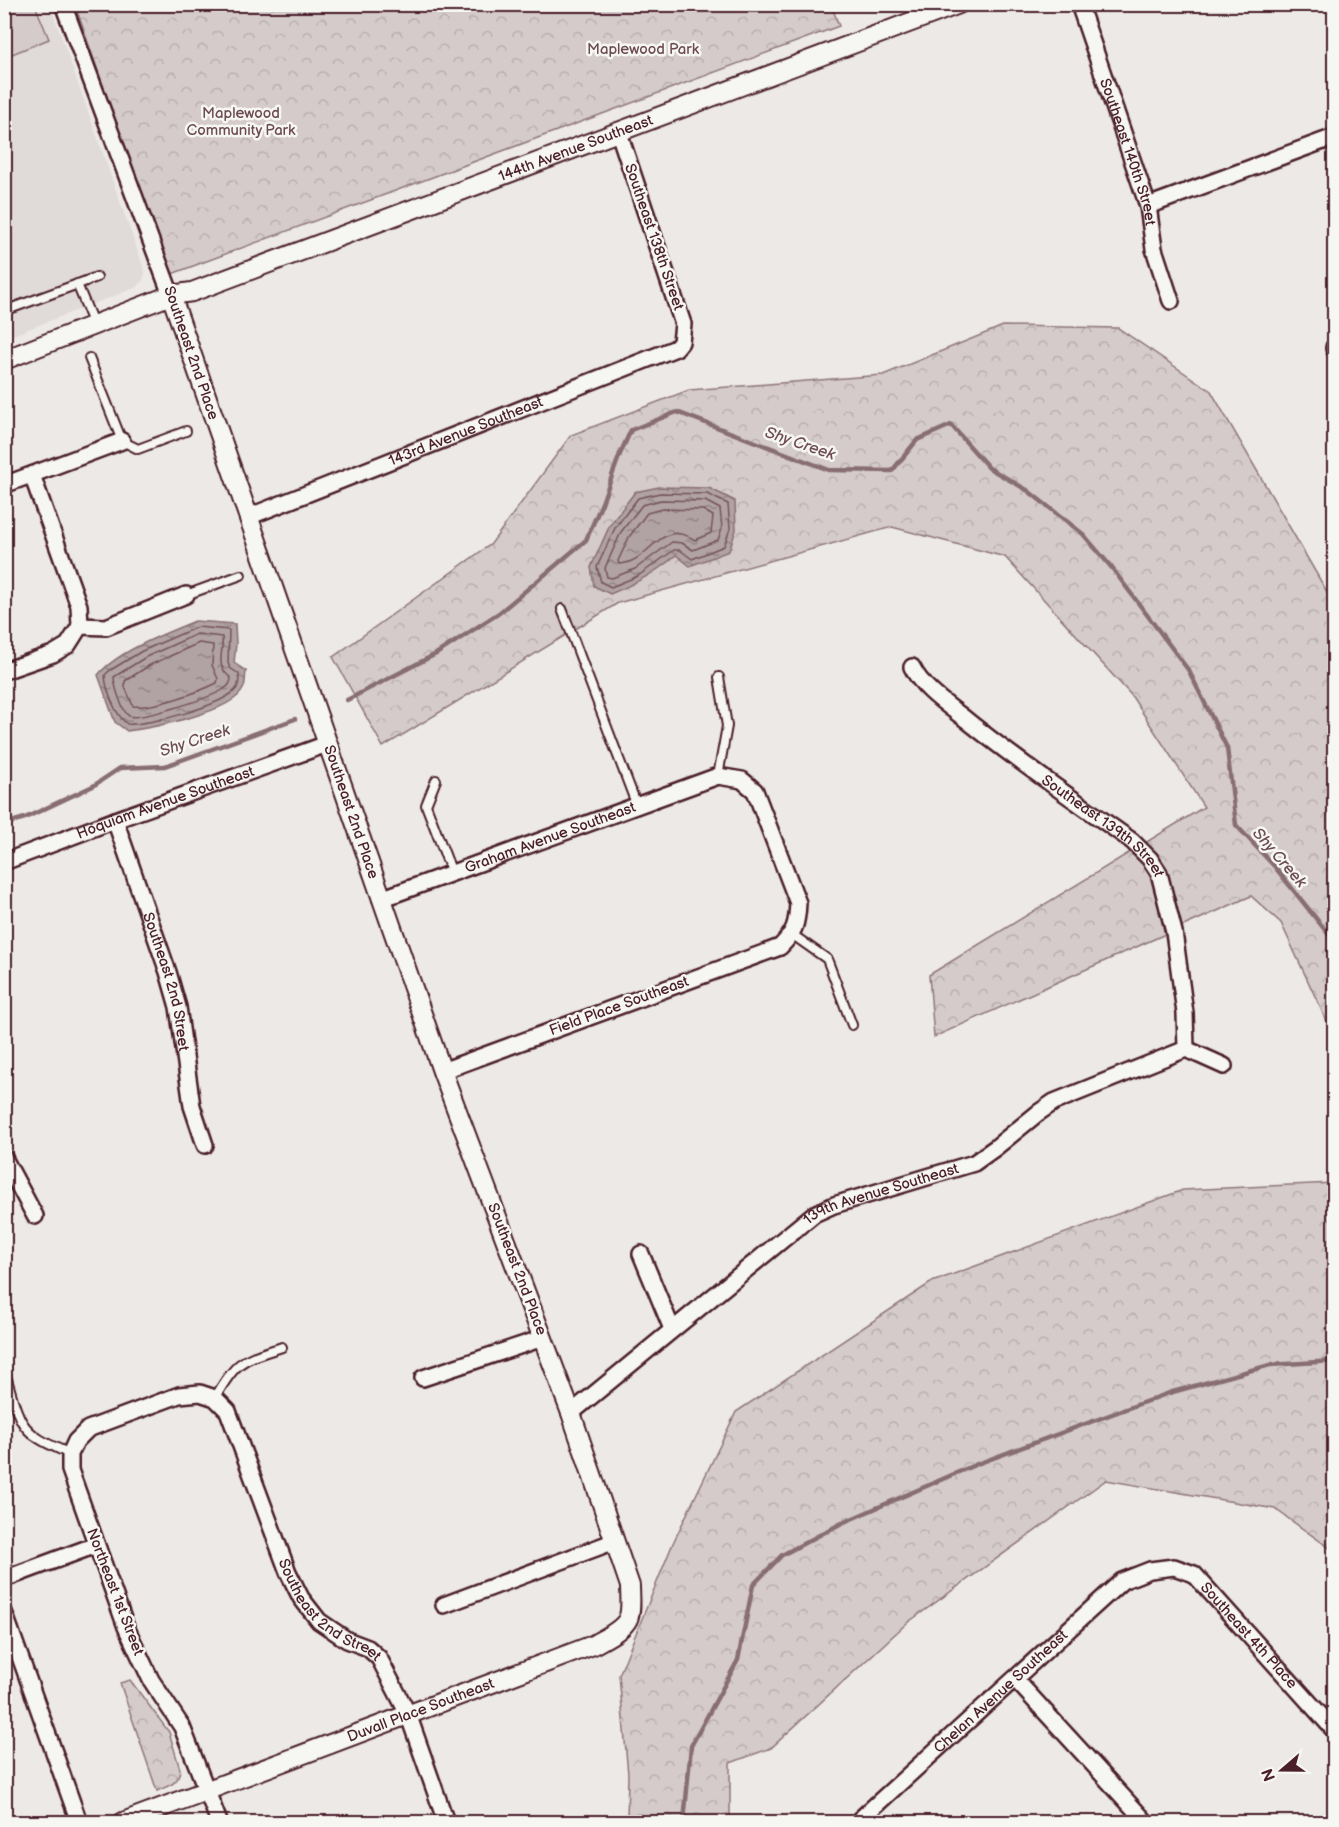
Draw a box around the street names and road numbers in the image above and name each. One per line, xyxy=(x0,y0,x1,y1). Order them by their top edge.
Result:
street label: Southeast 140th Street xyxy=(1096,76,1160,227)
street label: 144th Avenue Southeast xyxy=(496,110,656,186)
street label: Southeast 138th Street xyxy=(620,161,688,313)
street label: Southeast 2nd Place xyxy=(159,284,223,422)
street label: 143rd Avenue Southeast xyxy=(386,392,546,470)
street label: Southeast 2nd Place xyxy=(319,743,383,881)
street label: Hoquiam Avenue Southeast xyxy=(74,761,257,843)
street label: Southeast 139th Street xyxy=(1038,770,1169,879)
street label: Graham Avenue Southeast xyxy=(462,797,638,877)
street label: Southeast 2nd Street xyxy=(138,910,194,1052)
street label: Field Place Southeast xyxy=(547,972,692,1040)
street label: 139th Avenue Southeast xyxy=(799,1159,961,1229)
street label: Southeast 2nd Place xyxy=(483,1200,551,1338)
street label: Northeast 1st Street xyxy=(82,1526,148,1659)
street label: Southeast 2nd Street xyxy=(274,1556,386,1665)
street label: Southeast 4th Place xyxy=(1196,1578,1302,1692)
street label: Chelan Avenue Southeast xyxy=(930,1625,1072,1757)
street label: Duvall Place Southeast xyxy=(344,1673,497,1746)

